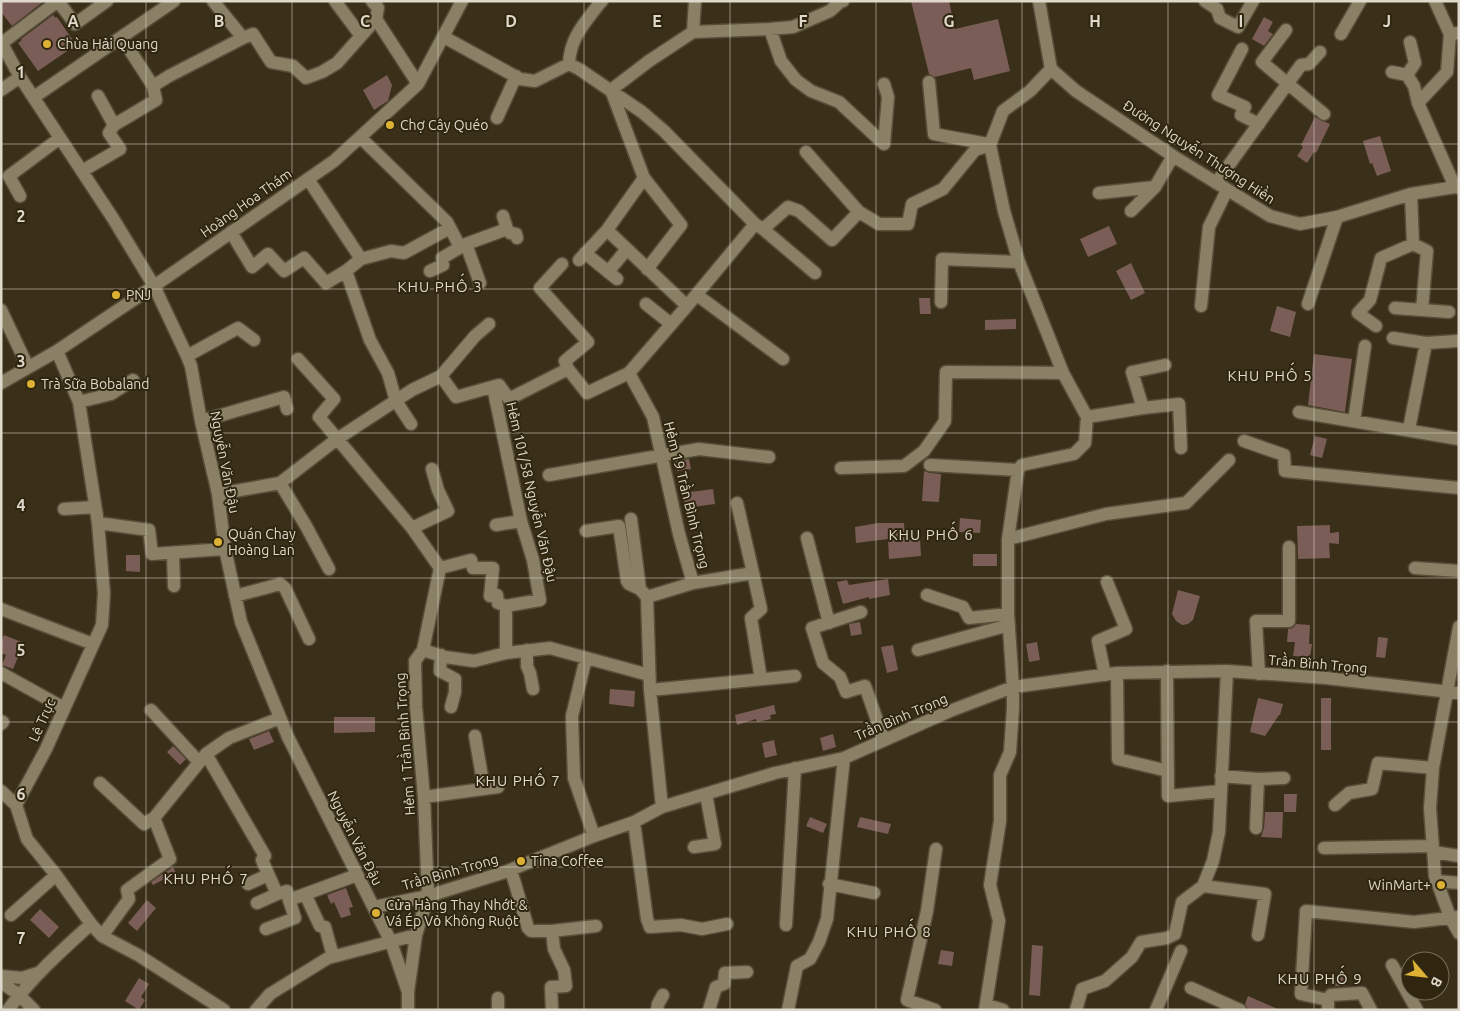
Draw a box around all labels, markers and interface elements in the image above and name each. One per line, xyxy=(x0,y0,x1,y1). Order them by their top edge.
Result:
text: A xyxy=(67,12,79,30)
text: B xyxy=(214,12,224,30)
text: C xyxy=(360,12,370,30)
text: D xyxy=(505,12,517,30)
text: E xyxy=(652,12,662,30)
text: F xyxy=(799,12,808,30)
text: G xyxy=(943,12,955,30)
text: H xyxy=(1089,12,1101,30)
text: I xyxy=(1239,12,1243,30)
text: J xyxy=(1383,12,1391,30)
place label: Chùa Hải Quang xyxy=(57,36,158,52)
marker: Chùa Hải Quang xyxy=(41,38,53,50)
text: 1 xyxy=(16,63,26,81)
street label: Đường Nguyễn Thượng Hiền xyxy=(1120,95,1279,207)
place label: Chợ Cây Quéo xyxy=(400,117,489,133)
marker: Chợ Cây Quéo xyxy=(384,119,396,131)
street label: Hoàng Hoa Thám xyxy=(197,166,295,240)
text: 2 xyxy=(16,207,26,225)
district label: KHU PHỐ 3 xyxy=(397,273,483,295)
place label: PNJ xyxy=(126,287,151,303)
marker: PNJ xyxy=(110,289,122,301)
text: 3 xyxy=(16,352,26,370)
district label: KHU PHỐ 5 xyxy=(1227,362,1313,384)
place label: Trà Sữa Bobaland xyxy=(41,376,150,392)
marker: Trà Sữa Bobaland xyxy=(25,378,37,390)
street label: Hẻm 101/58 Nguyễn Văn Đậu xyxy=(503,400,563,584)
street label: Nguyễn Văn Đậu xyxy=(207,409,245,515)
street label: Hẻm 19 Trần Bình Trọng xyxy=(661,419,715,570)
text: 4 xyxy=(16,496,26,514)
district label: KHU PHỐ 6 xyxy=(888,521,974,543)
place label: Quán Chay Hoàng Lan xyxy=(228,526,296,558)
marker: Quán Chay Hoàng Lan xyxy=(212,536,224,548)
text: 5 xyxy=(16,641,26,659)
street label: Trần Bình Trọng xyxy=(1268,649,1368,676)
street label: Hẻm 1 Trần Bình Trọng xyxy=(390,672,418,816)
street label: Trần Bình Trọng xyxy=(851,688,950,744)
street label: Lê Trực xyxy=(25,696,59,744)
district label: KHU PHỐ 7 xyxy=(475,767,561,789)
text: 6 xyxy=(16,785,26,803)
street label: Nguyễn Văn Đậu xyxy=(324,787,388,888)
street label: Trần Bình Trọng xyxy=(399,848,500,893)
place label: Tina Coffee xyxy=(531,853,604,869)
marker: Tina Coffee xyxy=(515,855,527,867)
district label: KHU PHỐ 7 xyxy=(163,865,249,887)
place label: WinMart+ xyxy=(1368,877,1431,893)
marker: WinMart+ xyxy=(1435,879,1447,891)
place label: Cửa Hàng Thay Nhớt & Vá Ép Vỏ Không Ruột xyxy=(386,897,528,929)
marker: Cửa Hàng Thay Nhớt & Vá Ép Vỏ Không Ruột xyxy=(370,907,382,919)
district label: KHU PHỐ 8 xyxy=(846,918,932,940)
text: 7 xyxy=(16,929,26,947)
north arrow xyxy=(1400,951,1450,1001)
district label: KHU PHỐ 9 xyxy=(1277,965,1363,987)
text: B xyxy=(1427,974,1446,990)

